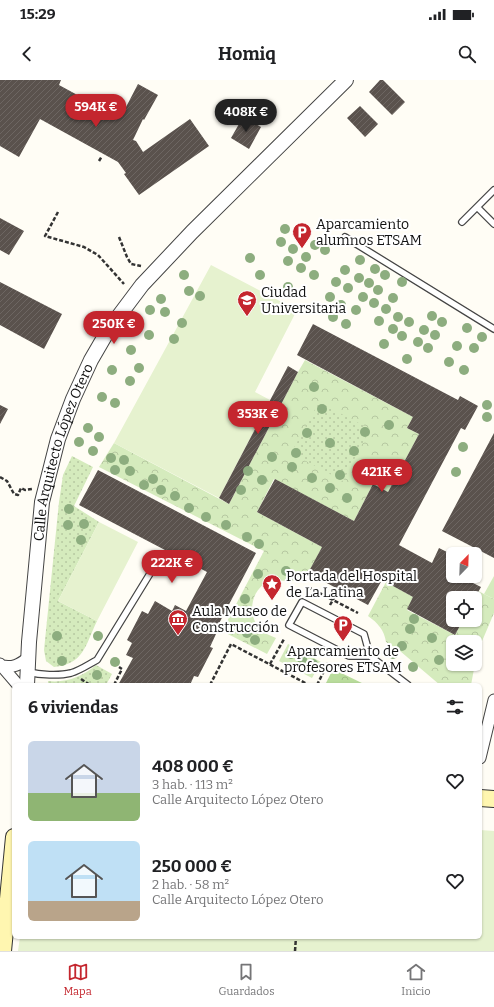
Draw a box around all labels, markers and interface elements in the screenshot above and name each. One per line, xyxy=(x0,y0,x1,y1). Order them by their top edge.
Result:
text: 15:29 xyxy=(20,5,56,23)
icon: back xyxy=(16,43,38,65)
text: Homiq xyxy=(218,43,276,65)
icon: search xyxy=(456,43,478,65)
pin: 594K € xyxy=(63,94,129,128)
text: 594K € xyxy=(74,99,118,114)
pin: 408K € xyxy=(213,99,279,133)
text: 408K € xyxy=(224,104,268,119)
place label: Aparcamiento alumnos ETSAM xyxy=(316,216,422,249)
parking icon: Aparcamiento alumnos ETSAM xyxy=(291,221,313,249)
place label: Ciudad Universitaria xyxy=(261,284,346,317)
school or university icon: Ciudad Universitaria xyxy=(236,289,258,317)
pin: 250K € xyxy=(81,311,147,345)
text: 250K € xyxy=(92,316,136,331)
street label: Calle Arquitecto López Otero xyxy=(30,361,97,542)
pin: 353K € xyxy=(225,401,291,435)
text: 353K € xyxy=(237,406,279,421)
pin: 421K € xyxy=(349,459,415,493)
text: 421K € xyxy=(361,464,403,479)
north arrow xyxy=(446,547,482,583)
map controls xyxy=(446,547,482,671)
pin: 222K € xyxy=(139,550,205,584)
text: 222K € xyxy=(151,555,193,570)
place label: Portada del Hospital de La Latina xyxy=(286,568,417,601)
place icon: Portada del Hospital de La Latina xyxy=(261,573,283,601)
button: locate xyxy=(446,591,482,627)
place label: Aula Museo de Construcción xyxy=(192,603,287,636)
museum icon: Aula Museo de Construcción xyxy=(167,608,189,636)
parking icon: Aparcamiento de profesores ETSAM xyxy=(332,614,354,642)
button: layers xyxy=(446,635,482,671)
place label: Aparcamiento de profesores ETSAM xyxy=(284,643,402,676)
icon: filters xyxy=(444,696,466,718)
text: 6 viviendas xyxy=(28,697,118,718)
text: 408 000 € xyxy=(152,756,234,777)
icon: home xyxy=(60,757,108,805)
icon: heart xyxy=(444,770,466,792)
text: 3 hab. · 113 m² xyxy=(152,777,233,792)
text: Calle Arquitecto López Otero xyxy=(152,792,323,807)
text: 250 000 € xyxy=(152,856,232,877)
icon: home xyxy=(60,857,108,905)
icon: heart xyxy=(444,870,466,892)
text: 2 hab. · 58 m² xyxy=(152,877,229,892)
text: Calle Arquitecto López Otero xyxy=(152,892,323,907)
tab: Mapa xyxy=(63,961,92,998)
tab: Guardados xyxy=(219,961,274,998)
tab: Inicio xyxy=(401,961,431,998)

